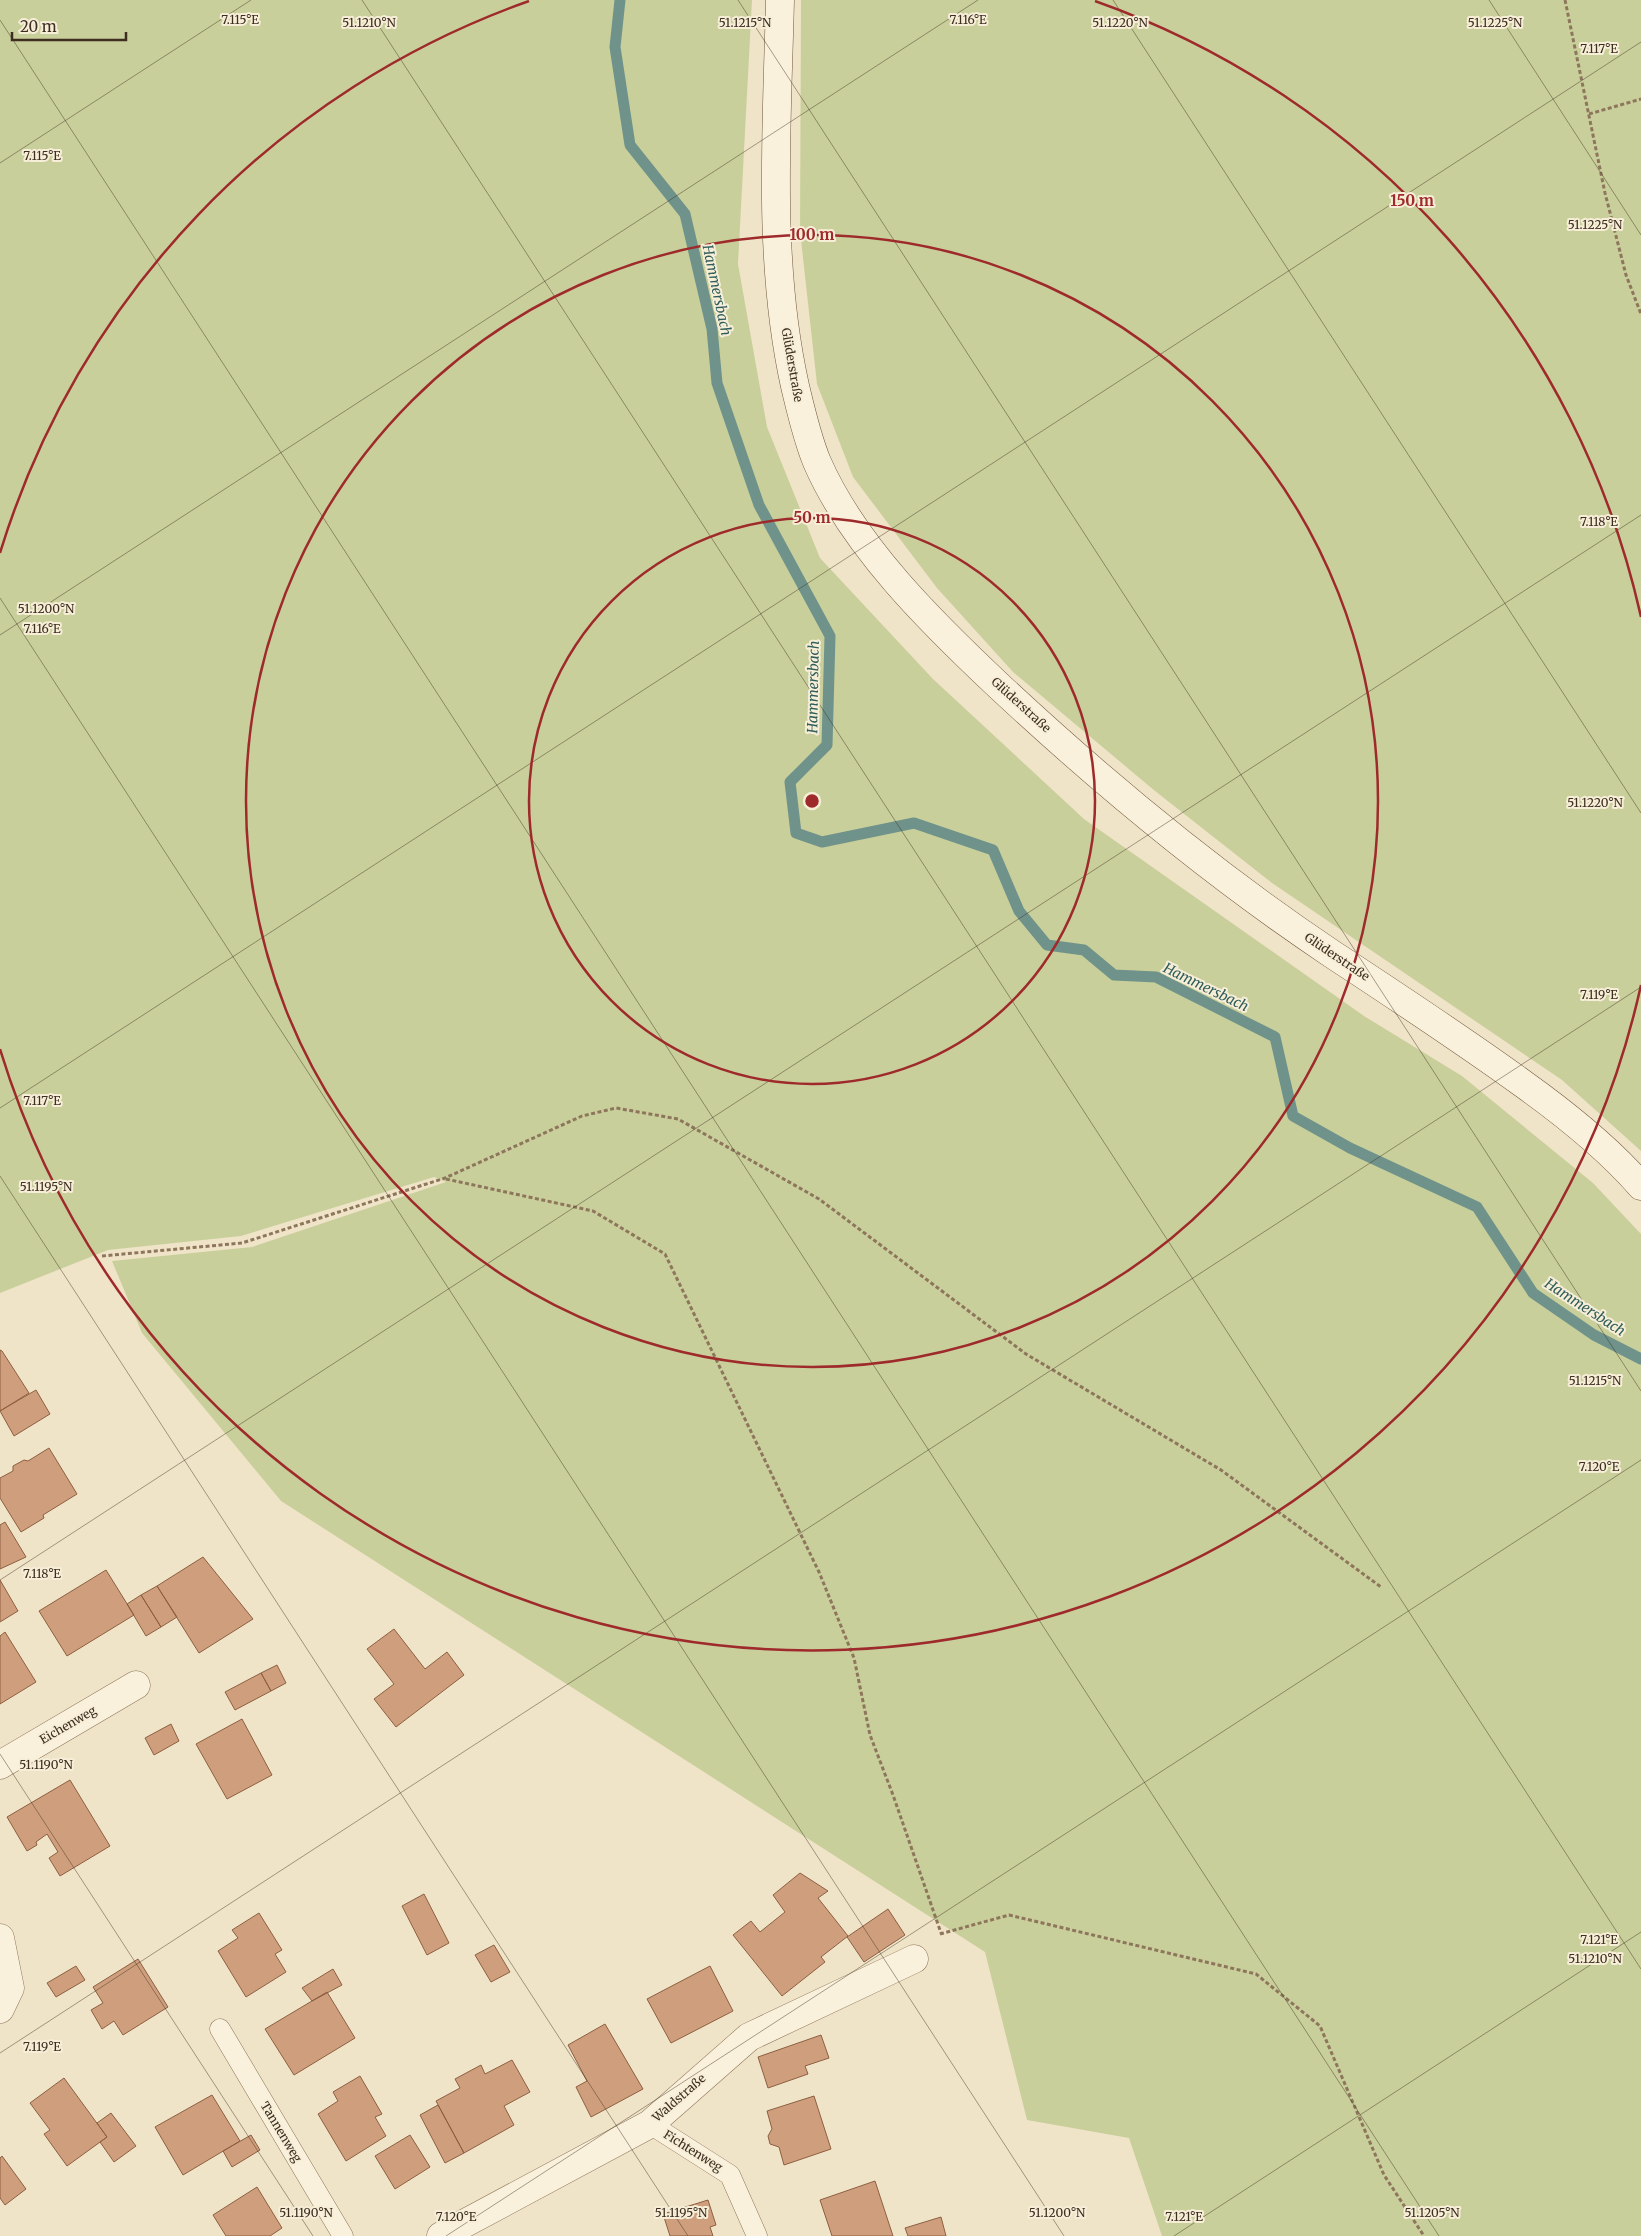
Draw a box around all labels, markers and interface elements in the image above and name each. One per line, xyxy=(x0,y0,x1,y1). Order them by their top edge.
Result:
scale bar xyxy=(12,10,126,42)
text: 7.115°E xyxy=(221,12,259,27)
text: 7.116°E xyxy=(949,12,987,27)
text: 51.1210°N xyxy=(342,15,396,30)
text: 51.1215°N xyxy=(719,15,772,30)
text: 51.1220°N xyxy=(1092,15,1148,30)
text: 51.1225°N xyxy=(1468,15,1523,30)
text: 20 m xyxy=(20,17,57,36)
text: 7.117°E xyxy=(1580,41,1618,56)
text: 7.115°E xyxy=(23,148,61,163)
text: 150 m xyxy=(1390,191,1434,210)
text: 51.1225°N xyxy=(1568,217,1623,232)
text: 100 m xyxy=(790,225,834,244)
water label: Hammersbach xyxy=(698,242,735,337)
street label: Glüderstraße xyxy=(779,327,806,403)
text: 50 m xyxy=(793,508,831,527)
text: 7.118°E xyxy=(1580,514,1618,529)
text: 51.1200°N xyxy=(18,601,75,616)
text: 7.116°E xyxy=(23,621,61,636)
water label: Hammersbach xyxy=(803,640,823,735)
street label: Glüderstraße xyxy=(988,674,1054,735)
centre of rings xyxy=(803,792,821,810)
text: 51.1220°N xyxy=(1567,795,1623,810)
street label: Glüderstraße xyxy=(1302,929,1373,984)
water label: Hammersbach xyxy=(1159,958,1252,1015)
text: 7.119°E xyxy=(1580,987,1618,1002)
text: 7.117°E xyxy=(23,1093,61,1108)
text: 51.1195°N xyxy=(20,1179,73,1194)
water label: Hammersbach xyxy=(1540,1274,1629,1340)
text: 51.1215°N xyxy=(1569,1373,1622,1388)
text: 7.120°E xyxy=(1579,1459,1620,1474)
text: 7.118°E xyxy=(23,1566,61,1581)
street label: Eichenweg xyxy=(37,1702,99,1747)
text: 51.1190°N xyxy=(19,1757,74,1772)
text: 7.121°E xyxy=(1580,1932,1618,1947)
text: 51.1210°N xyxy=(1568,1951,1622,1966)
text: 7.119°E xyxy=(23,2039,61,2054)
street label: Waldstraße xyxy=(648,2070,708,2125)
street label: Tannenweg xyxy=(257,2099,306,2165)
street label: Fichtenweg xyxy=(661,2127,726,2175)
text: 51.1190°N xyxy=(279,2205,334,2220)
text: 51.1195°N xyxy=(655,2205,708,2220)
text: 51.1200°N xyxy=(1029,2205,1086,2220)
text: 51.1205°N xyxy=(1404,2205,1460,2220)
text: 7.120°E xyxy=(436,2209,477,2224)
text: 7.121°E xyxy=(1165,2209,1203,2224)

